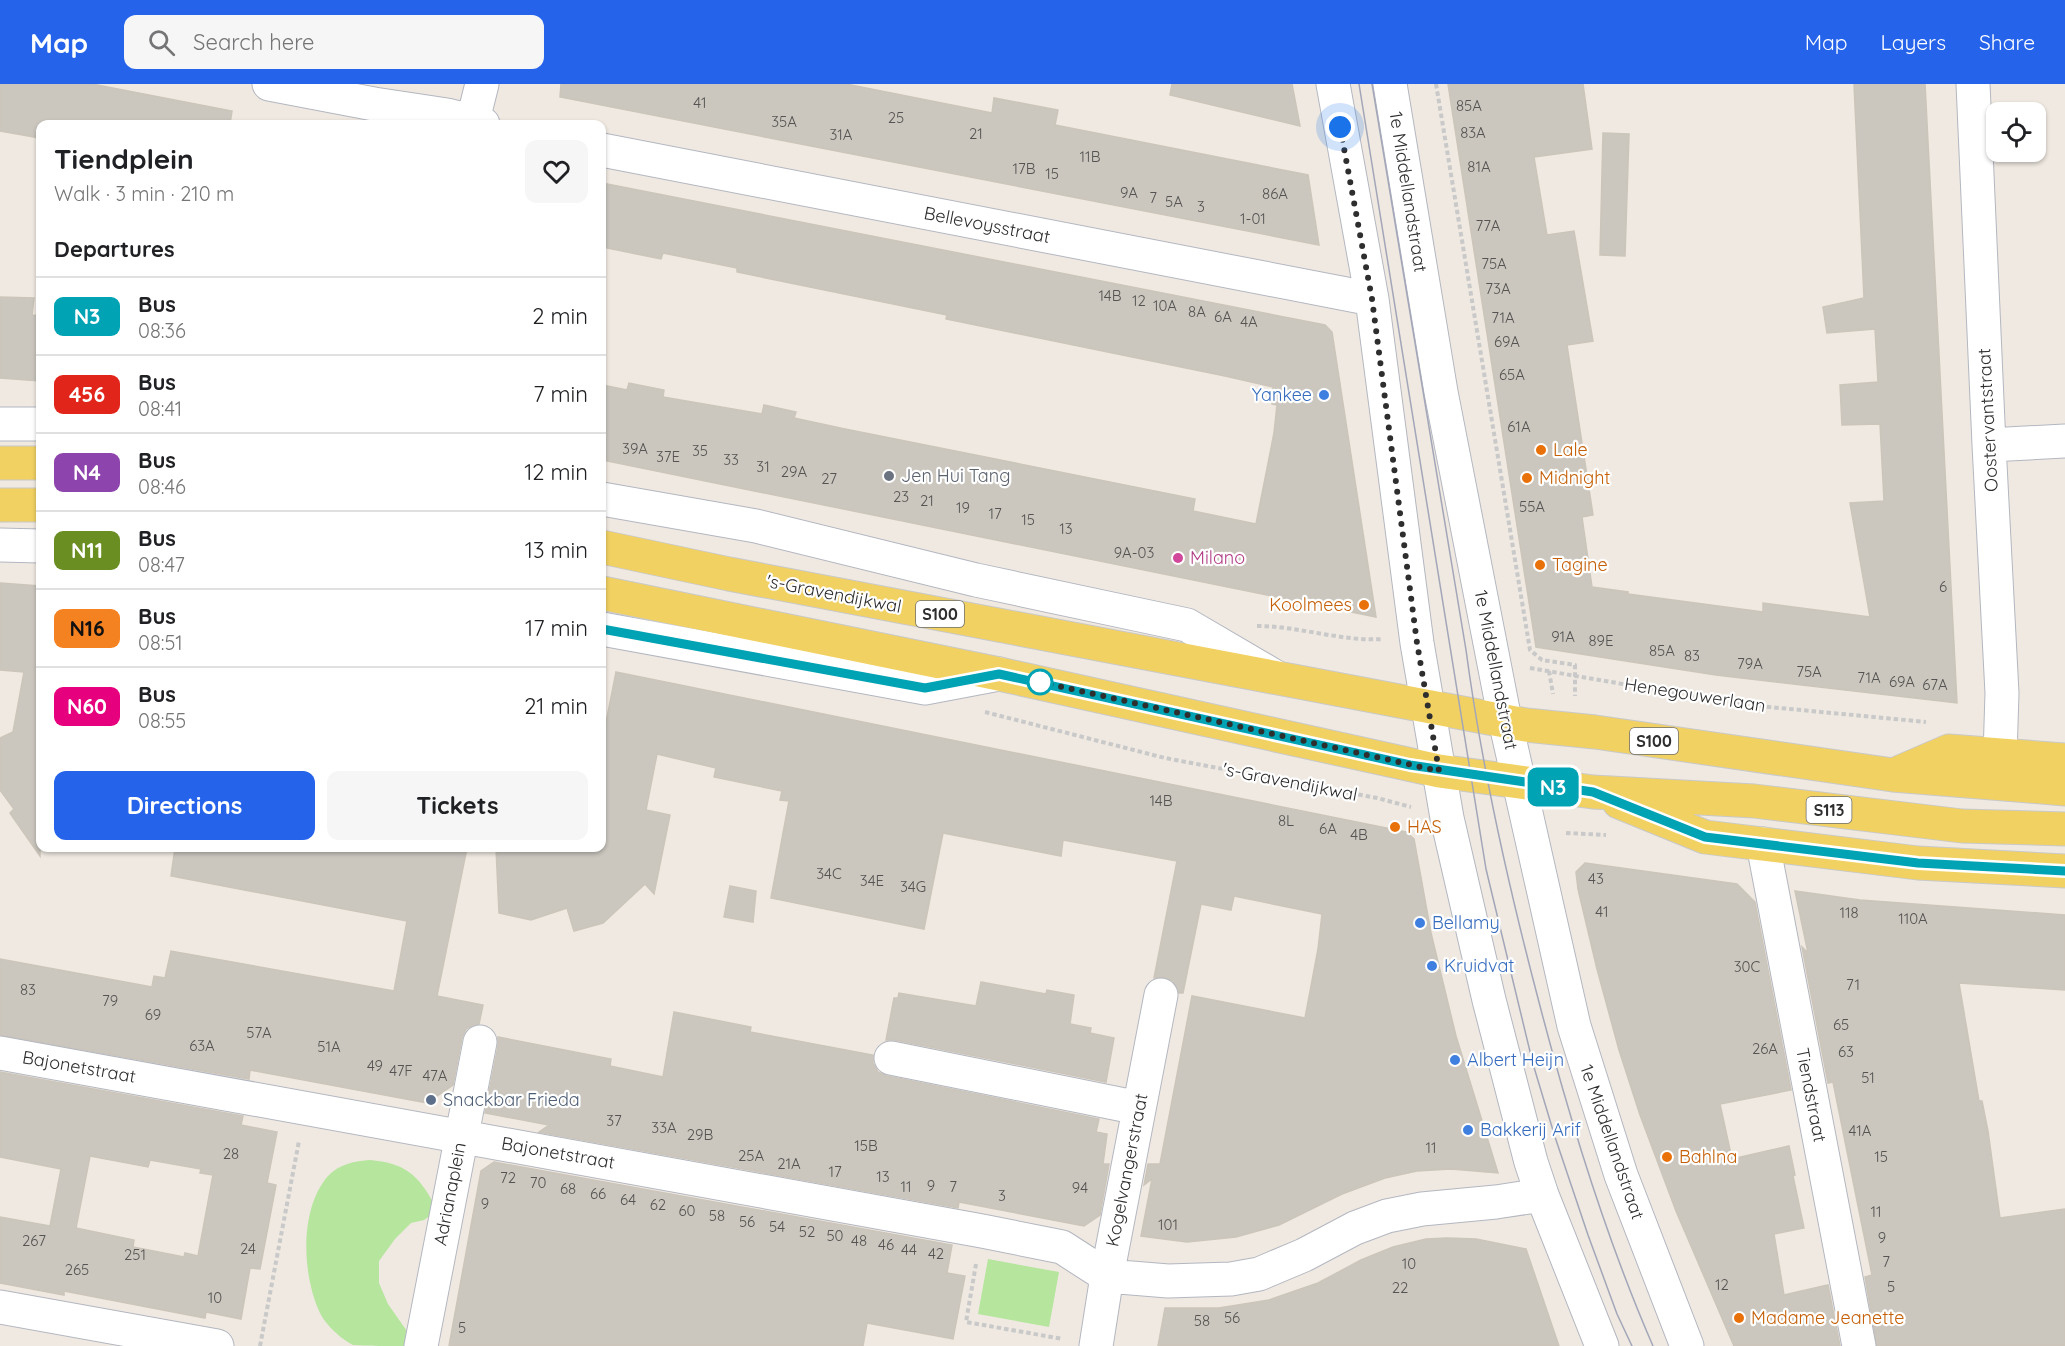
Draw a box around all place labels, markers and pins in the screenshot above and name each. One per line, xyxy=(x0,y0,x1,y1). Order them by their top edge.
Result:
place label: Yankee xyxy=(1252,383,1312,406)
marker: Yankee xyxy=(1317,388,1331,402)
place label: Lale xyxy=(1553,438,1588,461)
marker: Lale xyxy=(1534,443,1548,457)
place label: Jen Hui Tang xyxy=(901,464,1010,487)
place label: Midnight xyxy=(1539,466,1610,489)
marker: Jen Hui Tang xyxy=(882,469,896,483)
marker: Midnight xyxy=(1520,471,1534,485)
place label: Milano xyxy=(1190,546,1245,569)
marker: Milano xyxy=(1171,551,1185,565)
place label: Tagine xyxy=(1552,553,1608,576)
marker: Tagine xyxy=(1533,558,1547,572)
place label: Koolmees xyxy=(1269,593,1352,616)
marker: Koolmees xyxy=(1357,598,1371,612)
unlabelled marker xyxy=(1027,669,1053,695)
place label: HAS xyxy=(1407,815,1442,838)
marker: HAS xyxy=(1388,820,1402,834)
place label: Bellamy xyxy=(1432,911,1500,934)
marker: Bellamy xyxy=(1413,916,1427,930)
place label: Kruidvat xyxy=(1444,954,1514,977)
marker: Kruidvat xyxy=(1425,959,1439,973)
place label: Albert Heijn xyxy=(1467,1048,1564,1071)
marker: Albert Heijn xyxy=(1448,1053,1462,1067)
place label: Snackbar Frieda xyxy=(443,1088,580,1111)
marker: Snackbar Frieda xyxy=(424,1093,438,1107)
place label: Bakkerij Arif xyxy=(1480,1118,1582,1141)
marker: Bakkerij Arif xyxy=(1461,1123,1475,1137)
place label: Bahlna xyxy=(1679,1145,1737,1168)
marker: Bahlna xyxy=(1660,1150,1674,1164)
place label: Madame Jeanette xyxy=(1751,1306,1904,1329)
marker: Madame Jeanette xyxy=(1732,1311,1746,1325)

